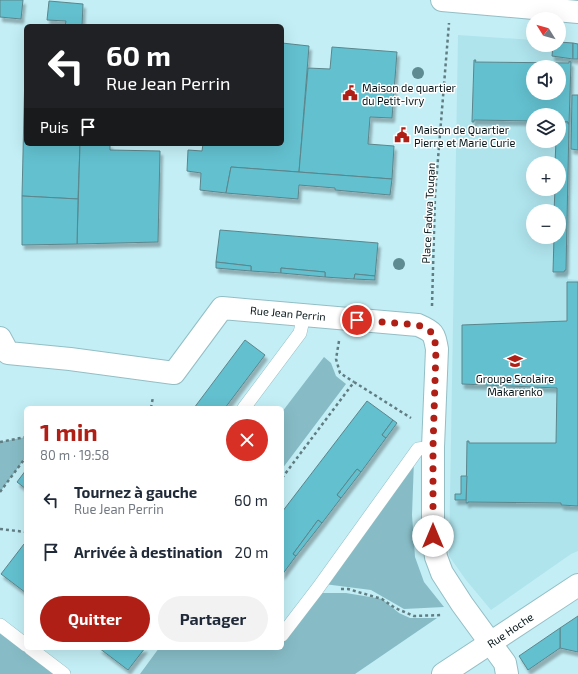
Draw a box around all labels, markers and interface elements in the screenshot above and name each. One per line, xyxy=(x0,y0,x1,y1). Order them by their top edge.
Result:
north arrow xyxy=(526,12,566,52)
map controls xyxy=(526,12,566,244)
text: 60 m xyxy=(106,38,171,72)
icon: left xyxy=(40,40,92,92)
button: sound xyxy=(526,60,566,100)
text: Rue Jean Perrin xyxy=(106,72,230,94)
place label: Maison de quartier du Petit-Ivry xyxy=(362,81,457,107)
public building icon: Maison de quartier du Petit-Ivry xyxy=(341,84,359,102)
button: layers xyxy=(526,108,566,148)
icon: arrive xyxy=(77,116,99,138)
text: Puis xyxy=(40,118,69,136)
place label: Maison de Quartier Pierre et Marie Curie xyxy=(414,123,516,149)
public building icon: Maison de Quartier Pierre et Marie Curie xyxy=(393,126,411,144)
button: + xyxy=(526,156,566,196)
street label: Place Fadwa Touqan xyxy=(419,162,437,264)
button: − xyxy=(526,204,566,244)
street label: Rue Jean Perrin xyxy=(250,303,326,323)
pin xyxy=(340,303,374,337)
icon: arrive xyxy=(346,309,368,331)
school or university icon: Groupe Scolaire Makarenko xyxy=(506,352,524,370)
place label: Groupe Scolaire Makarenko xyxy=(476,372,554,398)
text: 1 min xyxy=(40,417,98,446)
button: close xyxy=(226,419,268,461)
text: 80 m · 19:58 xyxy=(40,447,109,463)
text: Tournez à gauche xyxy=(74,483,197,501)
icon: left xyxy=(40,489,62,511)
text: 60 m xyxy=(234,491,268,509)
text: Rue Jean Perrin xyxy=(74,501,164,517)
position arrow xyxy=(412,515,454,557)
icon: arrive xyxy=(40,541,62,563)
text: Arrivée à destination xyxy=(74,543,222,561)
text: 20 m xyxy=(234,543,268,561)
button: Quitter xyxy=(40,596,150,642)
button: Partager xyxy=(158,596,268,642)
street label: Rue Hoche xyxy=(485,610,536,650)

